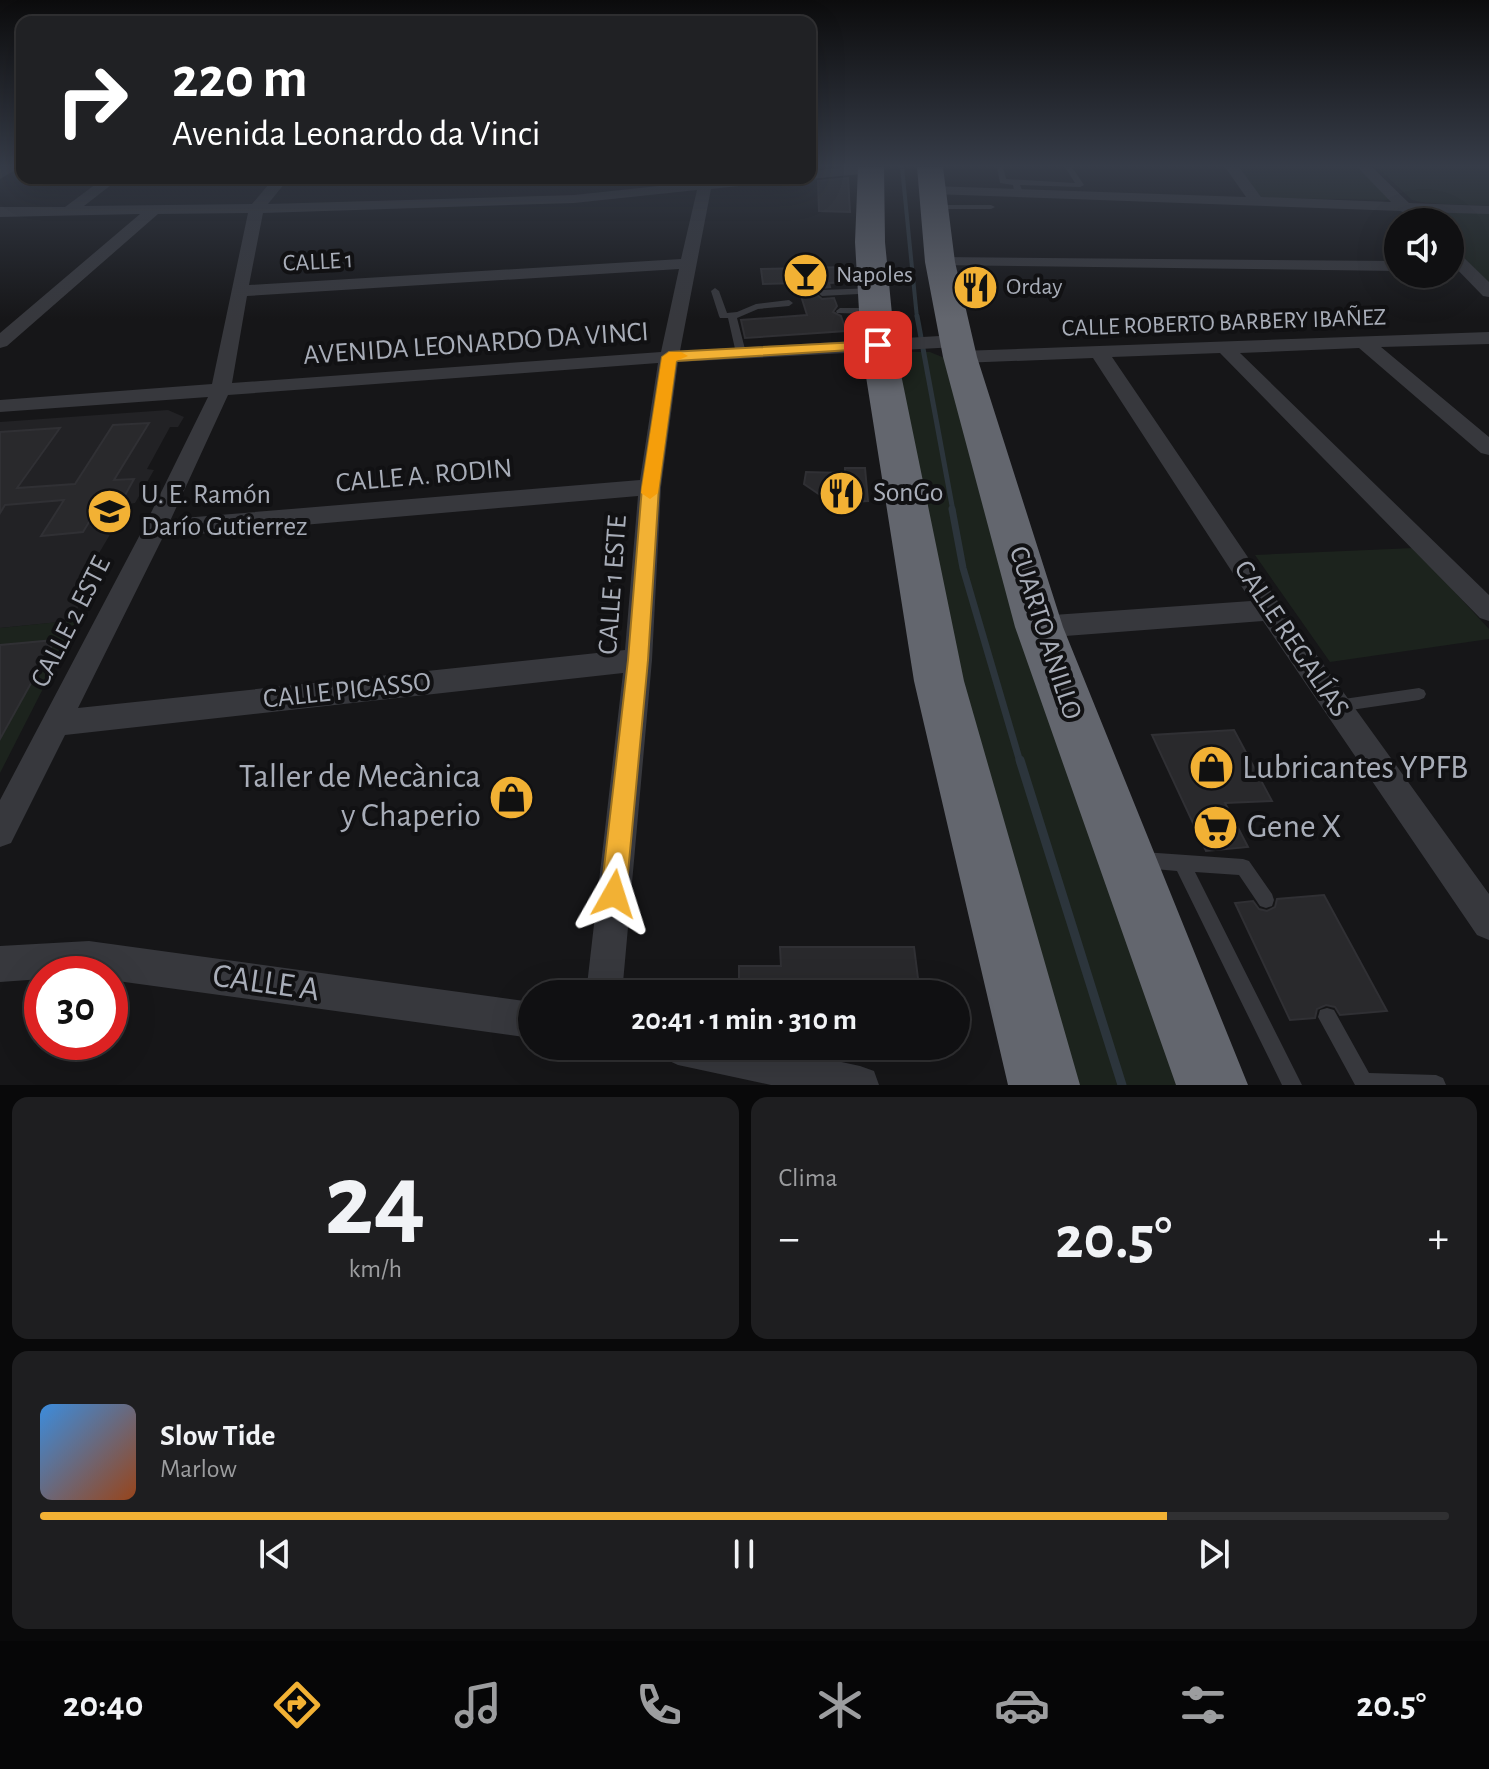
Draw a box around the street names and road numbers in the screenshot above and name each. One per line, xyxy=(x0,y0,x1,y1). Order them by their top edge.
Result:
street label: CALLE 1 xyxy=(282,248,354,276)
street label: CALLE ROBERTO BARBERY IBAÑEZ xyxy=(1061,303,1387,341)
street label: AVENIDA LEONARDO DA VINCI xyxy=(302,318,650,370)
street label: CALLE A. RODIN xyxy=(335,454,513,498)
street label: CALLE 1 ESTE xyxy=(594,514,632,656)
street label: CUARTO ANILLO xyxy=(1004,543,1086,723)
street label: CALLE 2 ESTE xyxy=(26,552,116,692)
street label: CALLE REGALÍAS xyxy=(1228,554,1356,722)
street label: CALLE PICASSO xyxy=(262,668,432,714)
street label: CALLE A xyxy=(211,959,321,1007)

